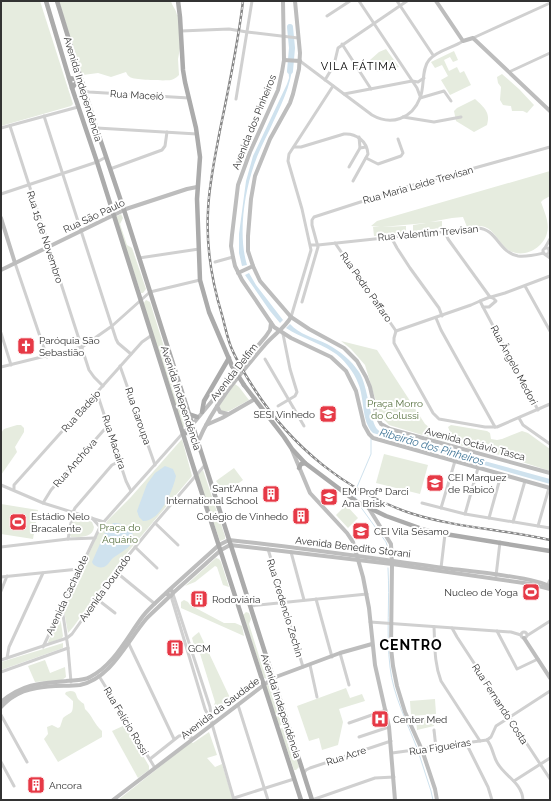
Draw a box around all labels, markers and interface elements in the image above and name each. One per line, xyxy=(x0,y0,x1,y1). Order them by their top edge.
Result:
street label: Avenida Independência xyxy=(62,35,104,143)
district label: VILA FÁTIMA xyxy=(321,59,397,73)
street label: Avenida dos Pinheiros xyxy=(230,73,278,171)
street label: Rua Maceió xyxy=(110,88,164,102)
street label: Rua Maria Leide Trevisan xyxy=(362,164,475,206)
street label: Rua 15 de Novembro xyxy=(25,189,65,285)
street label: Rua São Paulo xyxy=(61,197,127,235)
street label: Rua Valentim Trevisan xyxy=(377,223,479,243)
street label: Rua Pedro Paffaro xyxy=(338,250,394,324)
street label: Rua Ângelo Medori xyxy=(488,323,540,407)
place label: Paróquia São Sebastião xyxy=(39,335,100,358)
church icon: Paróquia São Sebastião xyxy=(16,336,36,356)
street label: Avenida Delfim xyxy=(208,341,260,403)
street label: Avenida Independência xyxy=(159,344,203,452)
street label: Rua Garoupa xyxy=(123,386,153,446)
street label: Rua Badejo xyxy=(59,388,103,434)
park label: Praça Morro do Colussi xyxy=(367,398,423,421)
school or university icon: SESI Vinhedo xyxy=(318,404,338,424)
place label: SESI Vinhedo xyxy=(253,409,315,420)
street label: Rua Macaira xyxy=(100,413,128,471)
street label: Avenida Octávio Tasca xyxy=(424,425,526,463)
water label: Ribeirão dos Pinheiros xyxy=(378,426,486,468)
street label: Rua Anchôva xyxy=(51,437,99,489)
place label: CEI Marquez de Rabicó xyxy=(448,472,506,495)
school or university icon: CEI Marquez de Rabicó xyxy=(425,473,445,493)
place label: Sant'Anna International School xyxy=(166,483,258,506)
building icon: Sant'Anna International School xyxy=(261,484,281,504)
place label: EM Profª Darci Ana Brisk xyxy=(342,486,409,509)
school or university icon: EM Profª Darci Ana Brisk xyxy=(319,487,339,507)
building icon: Colégio de Vinhedo xyxy=(291,506,311,526)
place label: Estádio Nelo Bracalente xyxy=(31,511,90,534)
place label: Colégio de Vinhedo xyxy=(197,511,288,522)
sports icon: Estádio Nelo Bracalente xyxy=(8,512,28,532)
school or university icon: CEI Vila Sésamo xyxy=(351,521,371,541)
park label: Praça do Aquário xyxy=(100,522,140,545)
place label: CEI Vila Sésamo xyxy=(374,526,449,537)
street label: Avenida Benedito Storani xyxy=(295,534,411,560)
street label: Avenida Dourado xyxy=(77,552,133,624)
street label: Avenida Cachalote xyxy=(44,553,90,637)
street label: Rua Credencio Zechin xyxy=(265,558,305,658)
sports icon: Nucleo de Yoga xyxy=(521,582,541,602)
place label: Nucleo de Yoga xyxy=(444,587,518,598)
building icon: Rodoviária xyxy=(189,589,209,609)
place label: Rodoviária xyxy=(212,594,260,605)
district label: CENTRO xyxy=(379,637,443,653)
building icon: GCM xyxy=(165,638,185,658)
place label: GCM xyxy=(188,643,211,654)
street label: Avenida Independência xyxy=(259,652,303,760)
street label: Rua Fernando Costa xyxy=(470,662,530,746)
street label: Avenida da Saudade xyxy=(179,675,261,741)
street label: Rua Felício Rossi xyxy=(101,685,151,757)
hospital icon: Center Med xyxy=(370,709,390,729)
place label: Center Med xyxy=(393,714,447,725)
street label: Rua Figueiras xyxy=(408,737,472,757)
street label: Rua Acre xyxy=(325,744,368,768)
building icon: Ancora xyxy=(26,775,46,795)
place label: Ancora xyxy=(49,780,82,791)

